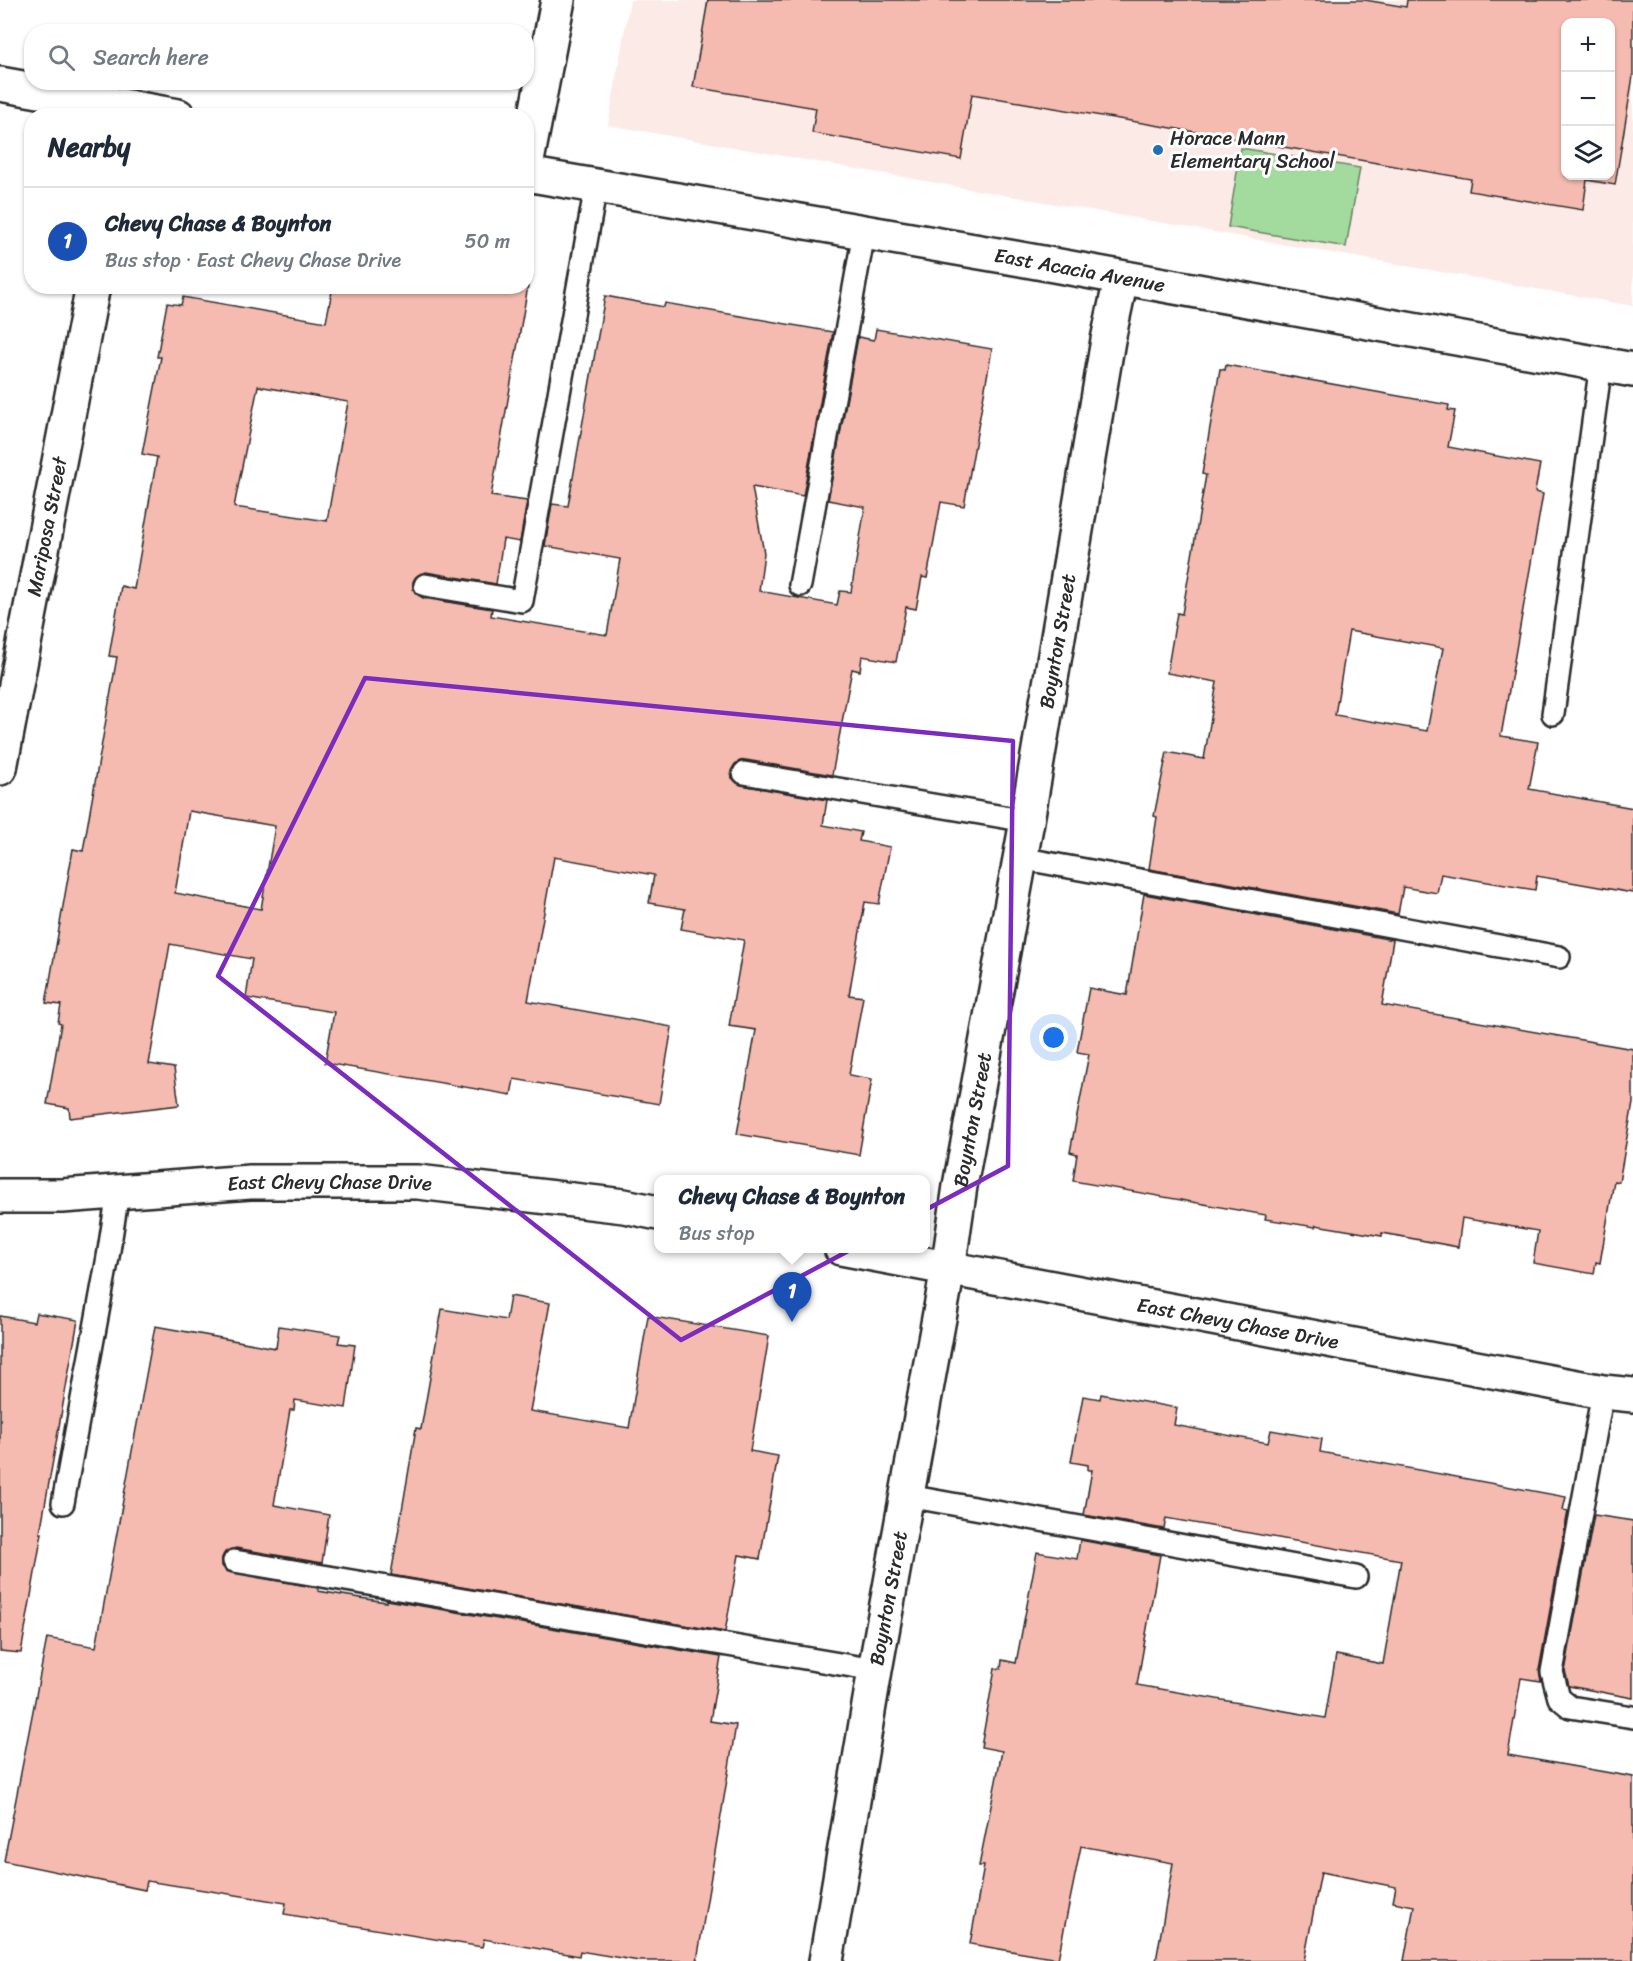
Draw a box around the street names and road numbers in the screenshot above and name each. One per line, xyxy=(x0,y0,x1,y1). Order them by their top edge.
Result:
street label: East Acacia Avenue xyxy=(992,237,1168,302)
street label: Mariposa Street xyxy=(16,453,77,599)
street label: Boynton Street xyxy=(1029,571,1086,711)
street label: Boynton Street xyxy=(943,1049,1002,1190)
street label: East Chevy Chase Drive xyxy=(226,1165,434,1201)
street label: East Chevy Chase Drive xyxy=(1134,1287,1342,1359)
street label: Boynton Street xyxy=(859,1528,918,1668)

